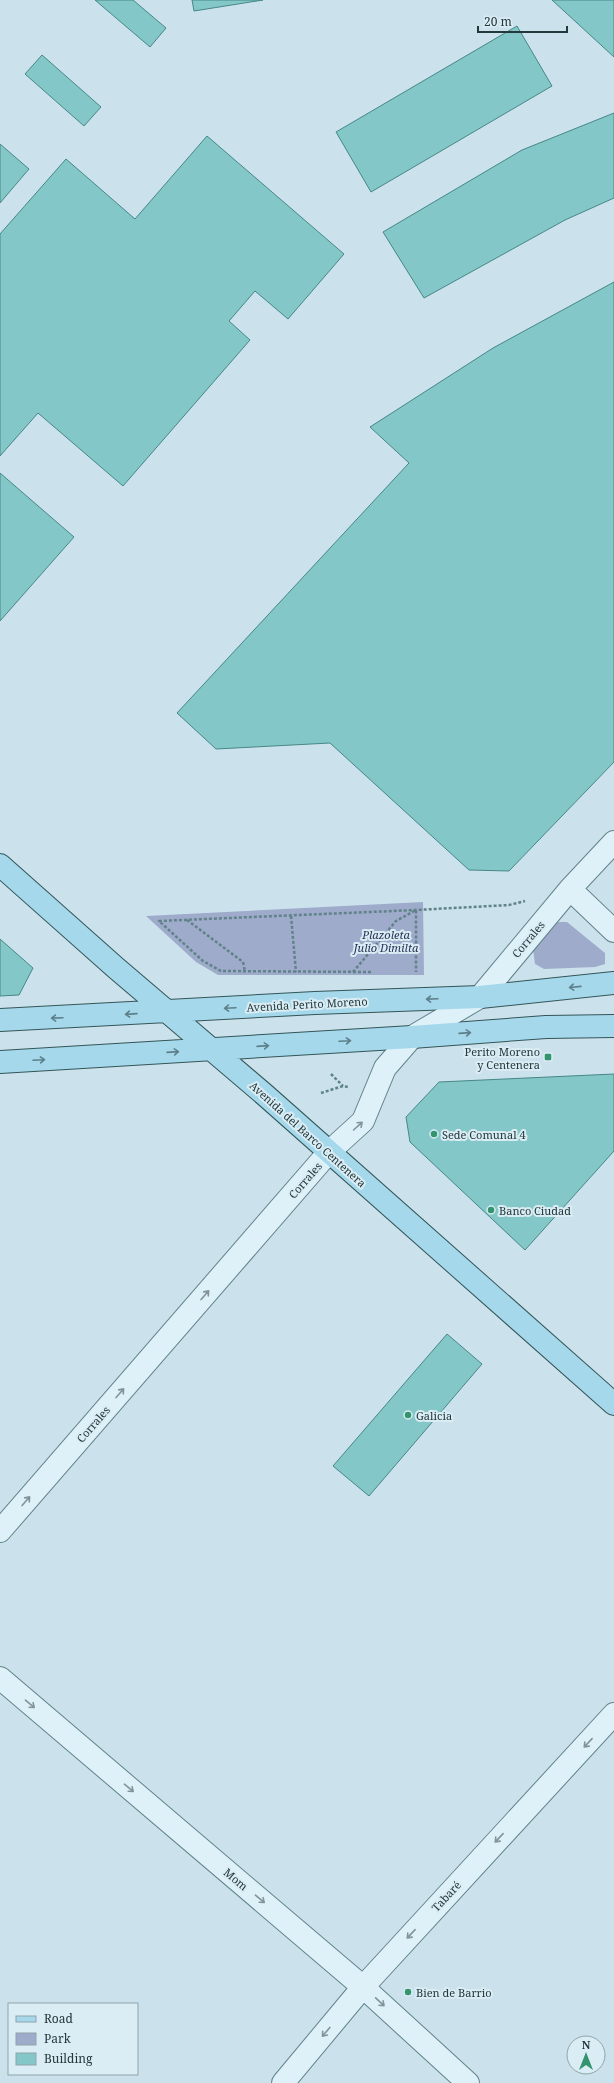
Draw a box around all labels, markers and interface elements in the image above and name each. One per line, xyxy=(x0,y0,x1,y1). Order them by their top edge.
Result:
scale bar xyxy=(478,8,567,34)
text: 20 m xyxy=(484,13,512,30)
street label: Corrales xyxy=(508,917,548,961)
park label: Plazoleta Julio Dimilta xyxy=(352,927,419,955)
one-way arrow xyxy=(569,983,582,991)
street label: Avenida Perito Moreno xyxy=(246,993,368,1015)
one-way arrow xyxy=(426,995,439,1003)
one-way arrow xyxy=(224,1005,237,1012)
one-way arrow xyxy=(125,1010,138,1017)
one-way arrow xyxy=(51,1014,64,1021)
one-way arrow xyxy=(458,1030,471,1037)
one-way arrow xyxy=(338,1037,351,1044)
one-way arrow xyxy=(257,1042,270,1049)
place label: Perito Moreno y Centenera xyxy=(465,1044,540,1072)
one-way arrow xyxy=(166,1048,179,1055)
marker: Perito Moreno y Centenera xyxy=(543,1052,553,1062)
one-way arrow xyxy=(32,1056,45,1064)
street label: Avenida del Barco Centenera xyxy=(247,1078,369,1190)
one-way arrow xyxy=(353,1122,363,1131)
place label: Sede Comunal 4 xyxy=(442,1127,526,1142)
marker: Sede Comunal 4 xyxy=(429,1129,439,1139)
street label: Corrales xyxy=(285,1159,325,1201)
place label: Banco Ciudad xyxy=(499,1203,571,1218)
marker: Banco Ciudad xyxy=(486,1205,496,1215)
one-way arrow xyxy=(201,1289,210,1300)
one-way arrow xyxy=(115,1388,124,1398)
street label: Corrales xyxy=(73,1403,113,1445)
place label: Galicia xyxy=(416,1408,452,1423)
marker: Galicia xyxy=(403,1410,413,1420)
one-way arrow xyxy=(21,1496,30,1507)
one-way arrow xyxy=(24,1699,35,1708)
one-way arrow xyxy=(583,1738,592,1748)
one-way arrow xyxy=(124,1783,134,1792)
one-way arrow xyxy=(495,1833,504,1844)
street label: Mom xyxy=(221,1865,252,1894)
street label: Tabaré xyxy=(428,1877,464,1915)
one-way arrow xyxy=(255,1895,265,1904)
one-way arrow xyxy=(407,1929,416,1939)
place label: Bien de Barrio xyxy=(416,1985,492,2000)
marker: Bien de Barrio xyxy=(403,1987,413,1997)
one-way arrow xyxy=(375,1997,385,2007)
legend xyxy=(8,2003,138,2075)
text: Road xyxy=(44,2010,74,2027)
one-way arrow xyxy=(321,2026,330,2037)
text: Park xyxy=(44,2030,72,2047)
north arrow xyxy=(566,2035,606,2075)
text: N xyxy=(582,2037,591,2052)
text: Building xyxy=(44,2050,93,2067)

